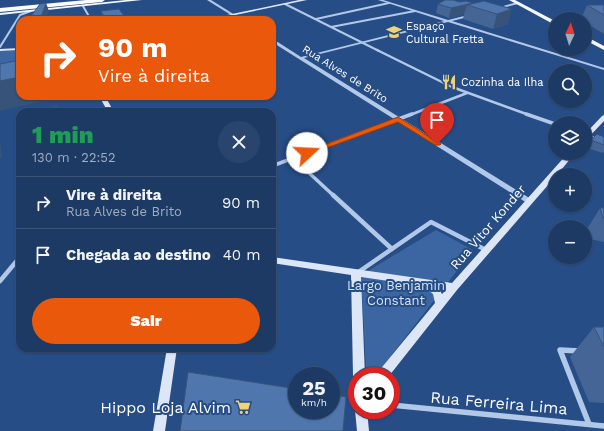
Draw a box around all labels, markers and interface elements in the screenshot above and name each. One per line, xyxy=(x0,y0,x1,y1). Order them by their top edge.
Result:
north arrow xyxy=(548,12,592,56)
map controls xyxy=(548,12,592,264)
place label: Espaço Cultural Fretta xyxy=(406,20,484,46)
school or university icon: Espaço Cultural Fretta xyxy=(385,23,403,41)
text: 90 m xyxy=(98,31,168,64)
icon: right xyxy=(32,32,84,84)
street label: Rua Alves de Brito xyxy=(300,42,390,106)
button: search xyxy=(548,64,592,108)
text: Vire à direita xyxy=(98,65,210,86)
restaurant icon: Cozinha da Ilha xyxy=(440,73,458,91)
place label: Cozinha da Ilha xyxy=(461,76,543,89)
pin xyxy=(420,103,454,144)
icon: arrive xyxy=(426,109,448,131)
button: layers xyxy=(548,116,592,160)
text: 1 min xyxy=(32,121,94,149)
button: close xyxy=(218,121,260,163)
position arrow xyxy=(286,132,328,174)
text: 130 m · 22:52 xyxy=(32,150,116,165)
button: + xyxy=(548,168,592,212)
street label: Rua Vitor Konder xyxy=(447,182,529,272)
text: Vire à direita xyxy=(66,186,161,204)
icon: right xyxy=(32,192,54,214)
text: 90 m xyxy=(222,194,260,212)
text: Rua Alves de Brito xyxy=(66,204,182,219)
button: − xyxy=(548,220,592,264)
icon: arrive xyxy=(32,244,54,266)
text: Chegada ao destino xyxy=(66,246,211,264)
text: 40 m xyxy=(223,246,261,264)
park label: Largo Benjamin Constant xyxy=(347,278,445,308)
button: Sair xyxy=(32,298,260,344)
speed limit sign: 30 xyxy=(348,367,400,419)
text: 25 xyxy=(302,376,326,400)
street label: Rua Ferreira Lima xyxy=(430,388,568,418)
text: km/h xyxy=(301,397,327,408)
place label: Hippo Loja Alvim xyxy=(100,398,231,417)
supermarket icon: Hippo Loja Alvim xyxy=(234,398,252,416)

